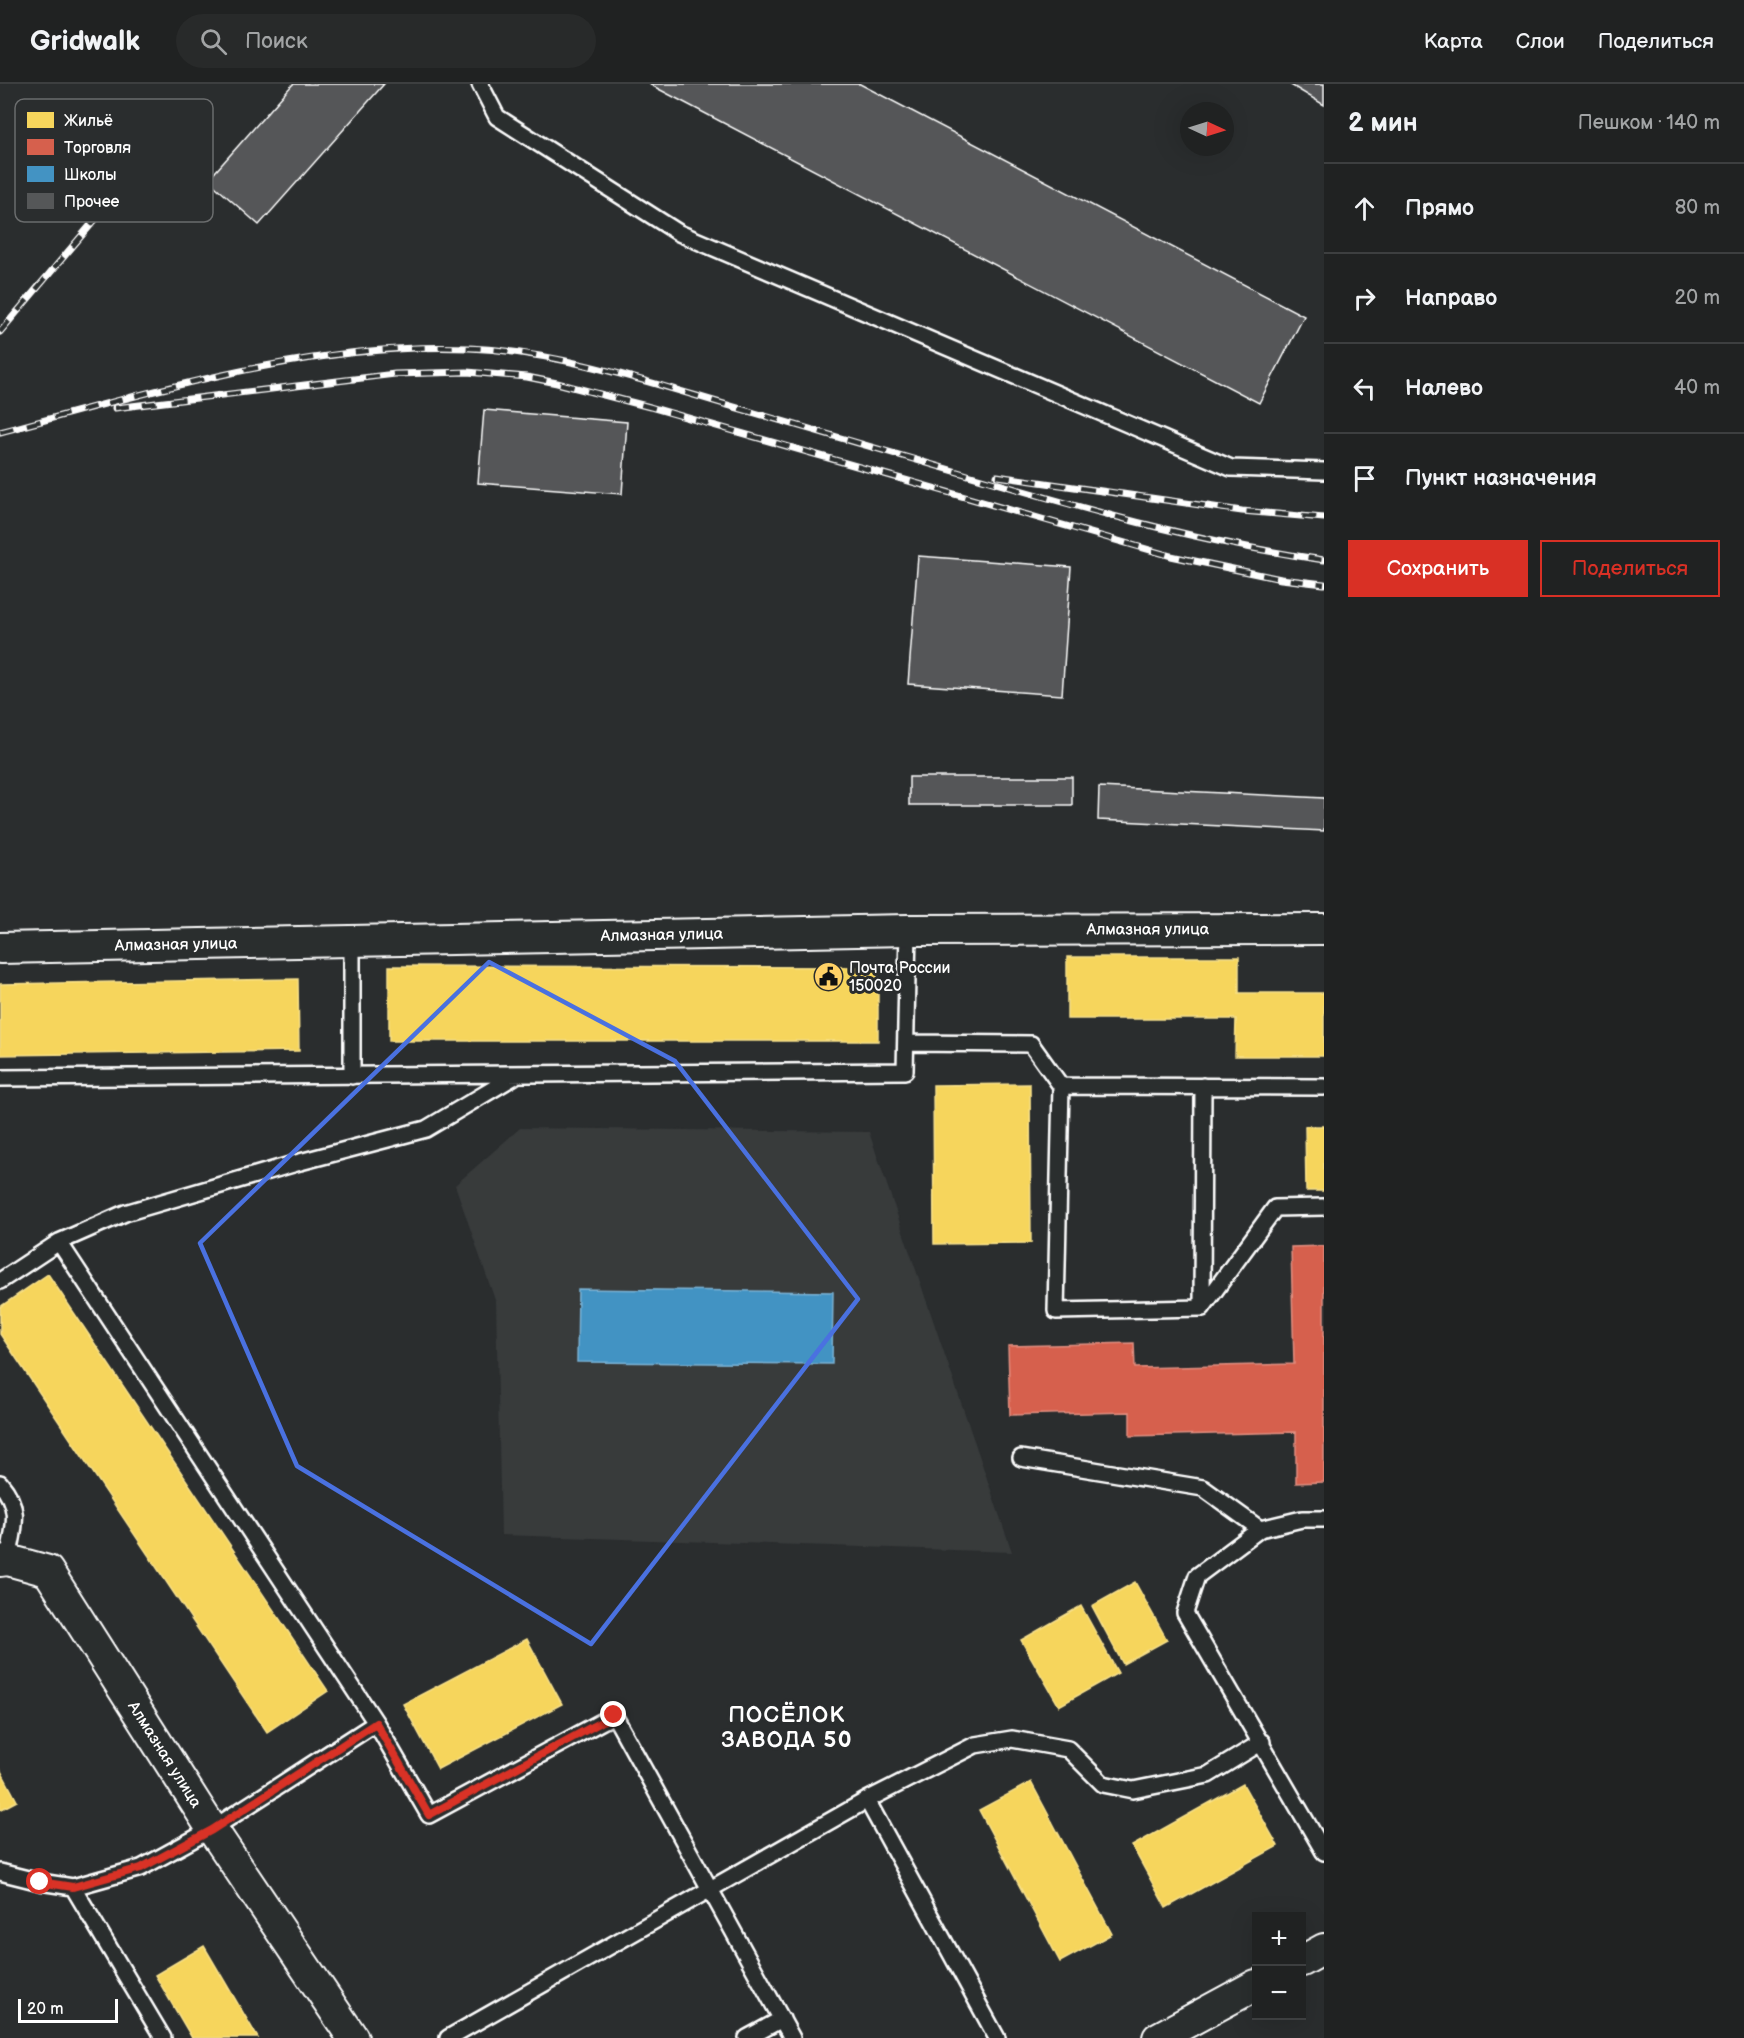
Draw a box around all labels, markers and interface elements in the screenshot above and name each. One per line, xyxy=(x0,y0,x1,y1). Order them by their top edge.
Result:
search box xyxy=(176,14,596,68)
text: Gridwalk xyxy=(30,25,140,58)
icon: search xyxy=(197,25,230,58)
text: Поиск xyxy=(245,28,308,55)
text: Карта xyxy=(1424,29,1483,54)
text: Слои xyxy=(1516,29,1565,54)
text: Поделиться xyxy=(1598,29,1714,54)
legend xyxy=(15,99,213,222)
north arrow xyxy=(1180,102,1234,156)
text: 2 мин xyxy=(1348,108,1418,139)
text: Пешком · 140 m xyxy=(1578,111,1720,135)
text: Жильё xyxy=(64,112,113,131)
text: Торговля xyxy=(64,139,131,158)
text: Школы xyxy=(64,166,117,185)
icon: ahead xyxy=(1348,192,1381,225)
text: Прочее xyxy=(64,193,120,212)
text: Прямо xyxy=(1405,195,1474,222)
text: 80 m xyxy=(1675,196,1720,220)
icon: right xyxy=(1348,282,1381,315)
text: Направо xyxy=(1405,285,1497,312)
text: 20 m xyxy=(1675,286,1720,310)
icon: left xyxy=(1348,372,1381,405)
text: Налево xyxy=(1405,375,1483,402)
text: 40 m xyxy=(1674,376,1720,400)
icon: arrive xyxy=(1348,462,1381,495)
text: Пункт назначения xyxy=(1405,465,1597,492)
button: Сохранить xyxy=(1348,540,1528,597)
button: Поделиться xyxy=(1540,540,1720,597)
street label: Алмазная улица xyxy=(1086,920,1210,939)
street label: Алмазная улица xyxy=(599,924,724,946)
street label: Алмазная улица xyxy=(113,934,238,955)
place label: Почта России 150020 xyxy=(849,959,951,996)
public building icon: Почта России 150020 xyxy=(812,961,844,993)
street label: Алмазная улица xyxy=(123,1697,206,1812)
route end xyxy=(600,1701,626,1727)
district label: ПОСЁЛОК ЗАВОДА 50 xyxy=(721,1701,853,1754)
route start xyxy=(26,1868,52,1894)
map controls xyxy=(1252,1912,1306,2020)
button: + xyxy=(1252,1912,1306,1966)
button: − xyxy=(1252,1966,1306,2020)
scale bar xyxy=(18,1996,118,2024)
text: 20 m xyxy=(27,2000,63,2019)

